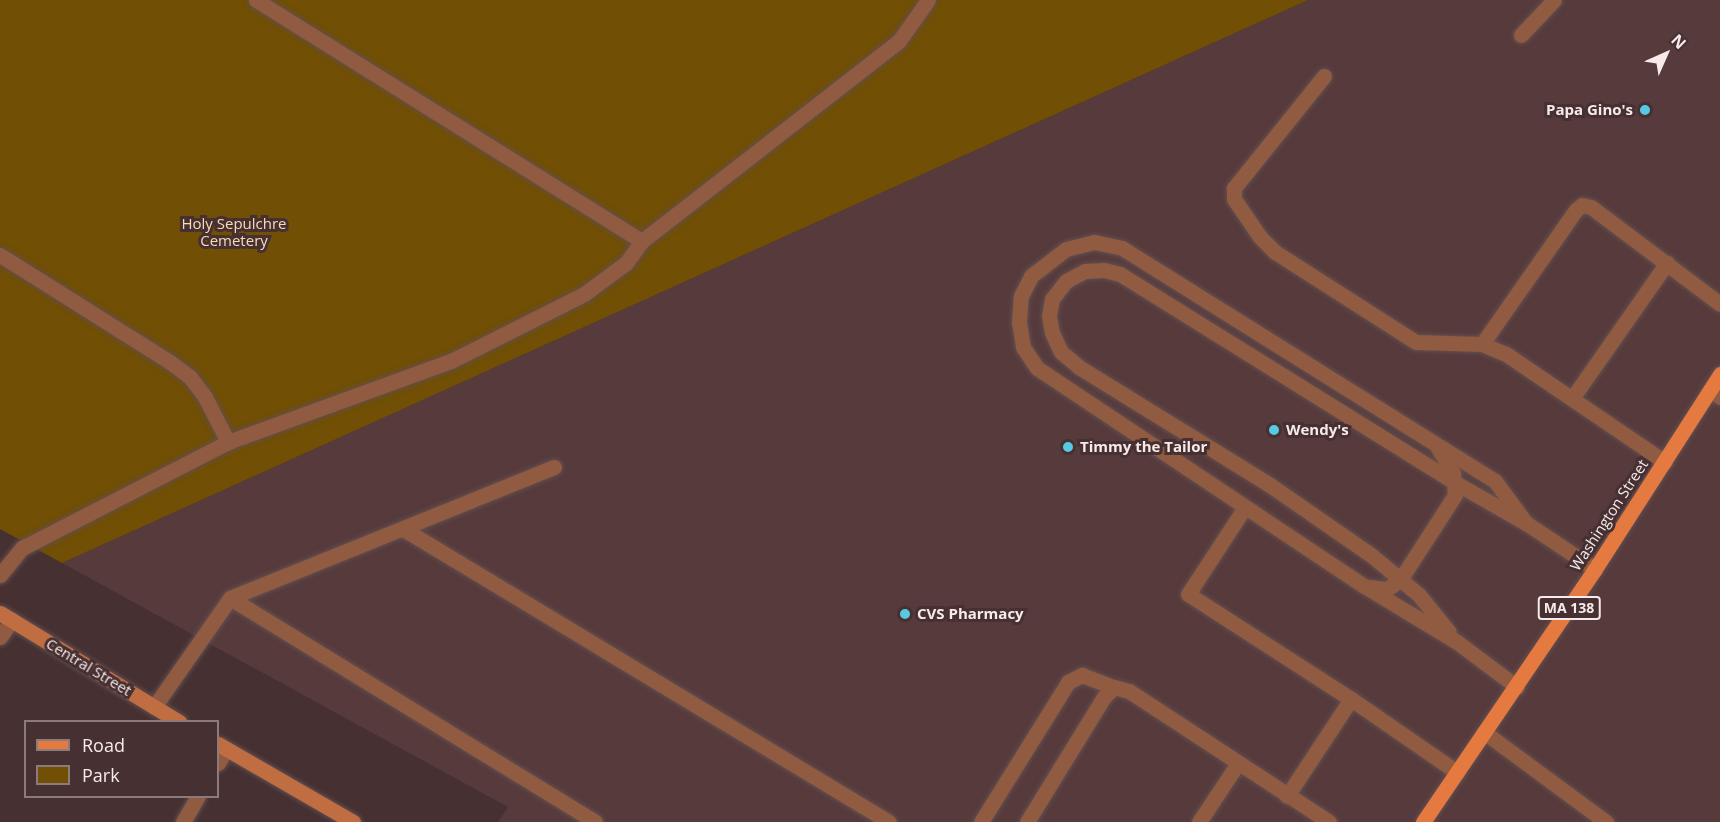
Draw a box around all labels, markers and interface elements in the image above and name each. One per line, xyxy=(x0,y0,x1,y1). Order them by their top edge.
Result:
north arrow xyxy=(1636,24,1696,84)
text: N xyxy=(1666,29,1691,54)
place label: Papa Gino's xyxy=(1546,101,1633,119)
marker: Papa Gino's xyxy=(1638,103,1652,117)
park label: Holy Sepulchre Cemetery xyxy=(181,214,287,249)
place label: Wendy's xyxy=(1286,421,1349,439)
marker: Wendy's xyxy=(1267,423,1281,437)
place label: Timmy the Tailor xyxy=(1080,438,1207,456)
marker: Timmy the Tailor xyxy=(1061,440,1075,454)
street label: Washington Street xyxy=(1566,456,1652,574)
road number: MA 138 xyxy=(1538,597,1600,619)
place label: CVS Pharmacy xyxy=(917,605,1024,623)
marker: CVS Pharmacy xyxy=(898,607,912,621)
street label: Central Street xyxy=(43,634,135,700)
legend xyxy=(24,720,219,798)
text: Road xyxy=(82,733,125,757)
text: Park xyxy=(82,763,120,787)

